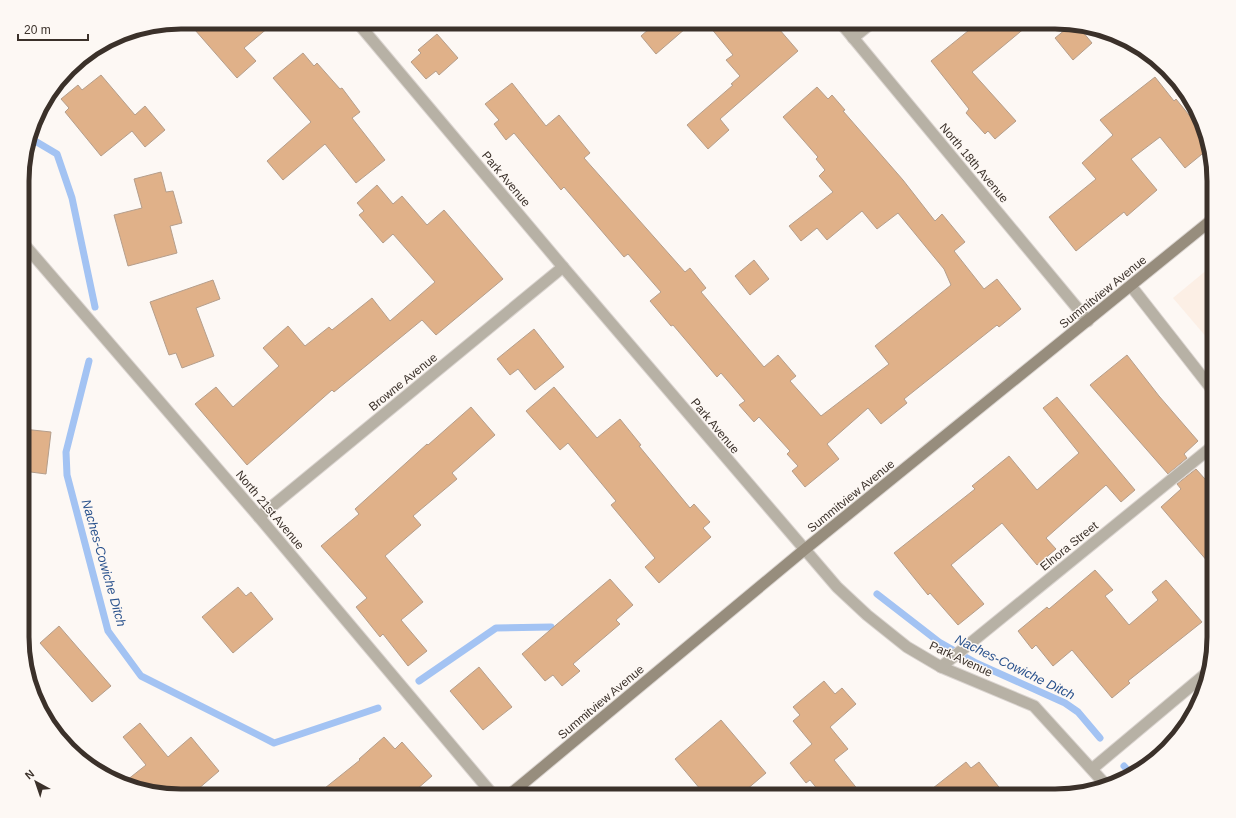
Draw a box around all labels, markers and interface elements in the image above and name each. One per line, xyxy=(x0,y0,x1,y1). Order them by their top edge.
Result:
scale bar xyxy=(18,16,88,42)
text: 20 m xyxy=(24,23,51,37)
street label: North 18th Avenue xyxy=(937,121,1011,206)
street label: Park Avenue xyxy=(479,149,533,210)
street label: Summitview Avenue xyxy=(1057,252,1150,331)
street label: Browne Avenue xyxy=(366,350,440,414)
street label: Park Avenue xyxy=(688,396,742,457)
street label: Summitview Avenue xyxy=(805,456,898,535)
street label: North 21st Avenue xyxy=(233,468,307,552)
water label: Naches-Cowiche Ditch xyxy=(79,498,129,628)
street label: Elnora Street xyxy=(1037,518,1101,573)
water label: Naches-Cowiche Ditch xyxy=(953,631,1077,703)
street label: Park Avenue xyxy=(927,638,995,680)
street label: Summitview Avenue xyxy=(555,662,647,742)
north arrow xyxy=(16,762,56,802)
text: N xyxy=(23,767,37,781)

